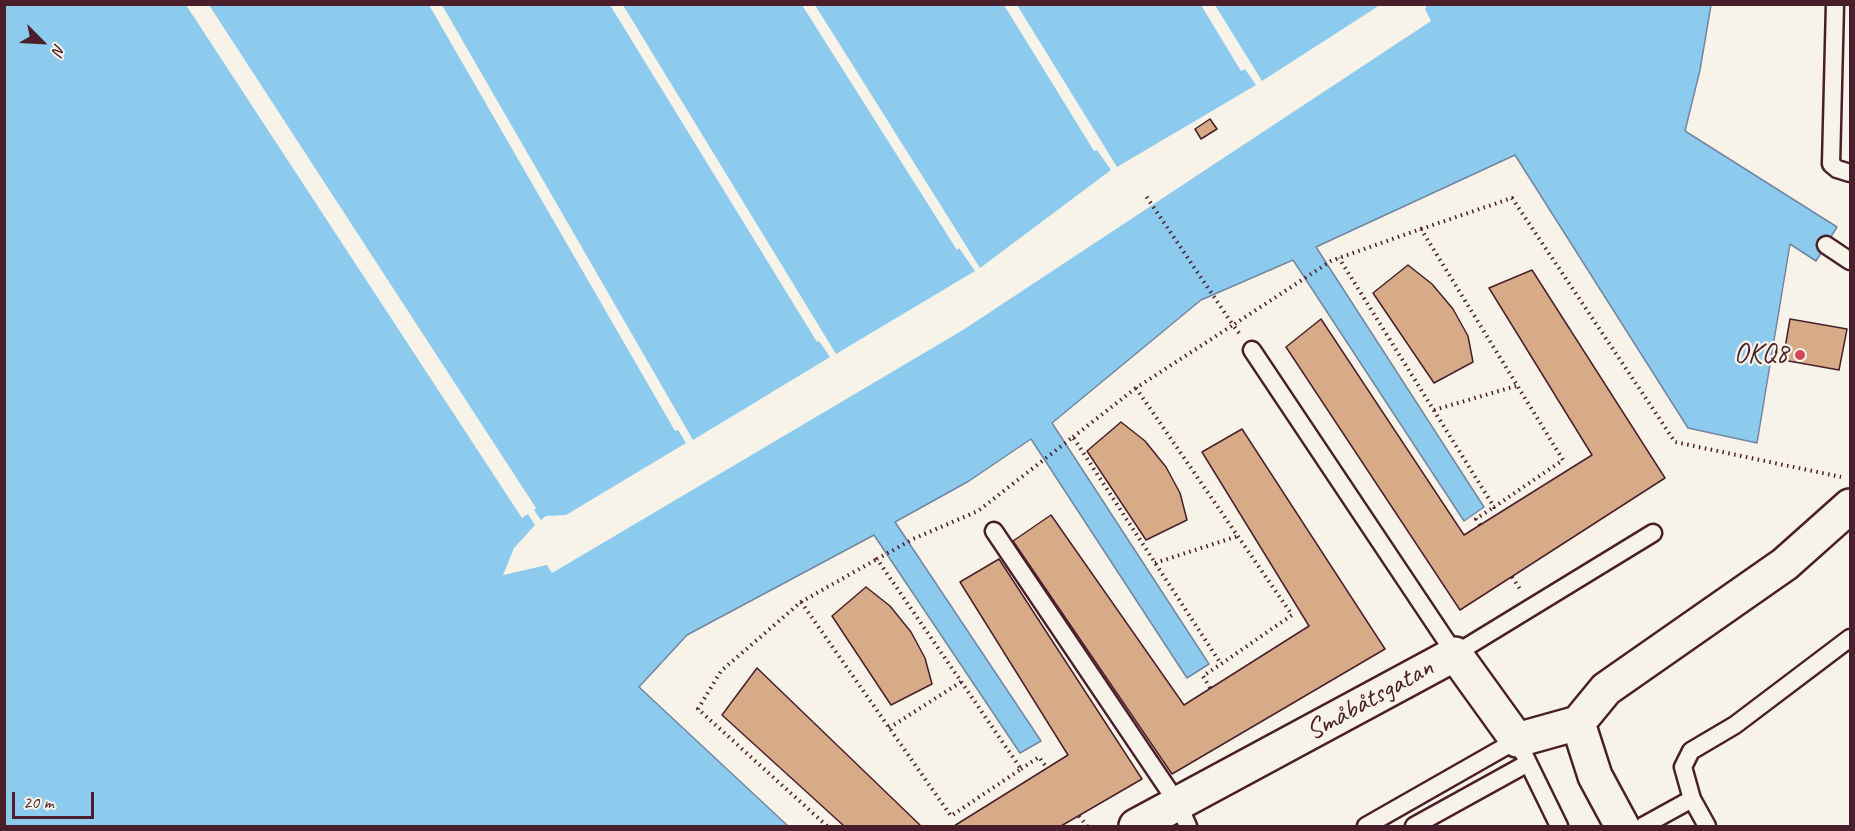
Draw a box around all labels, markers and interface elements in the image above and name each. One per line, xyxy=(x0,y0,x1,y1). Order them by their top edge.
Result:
north arrow xyxy=(12,12,72,72)
text: N xyxy=(47,41,70,58)
place label: OKQ8 xyxy=(1734,338,1788,372)
marker: OKQ8 xyxy=(1793,348,1807,362)
street label: Småbåtsgatan xyxy=(1301,651,1439,749)
scale bar xyxy=(15,780,98,818)
text: 20 m xyxy=(23,791,54,813)

